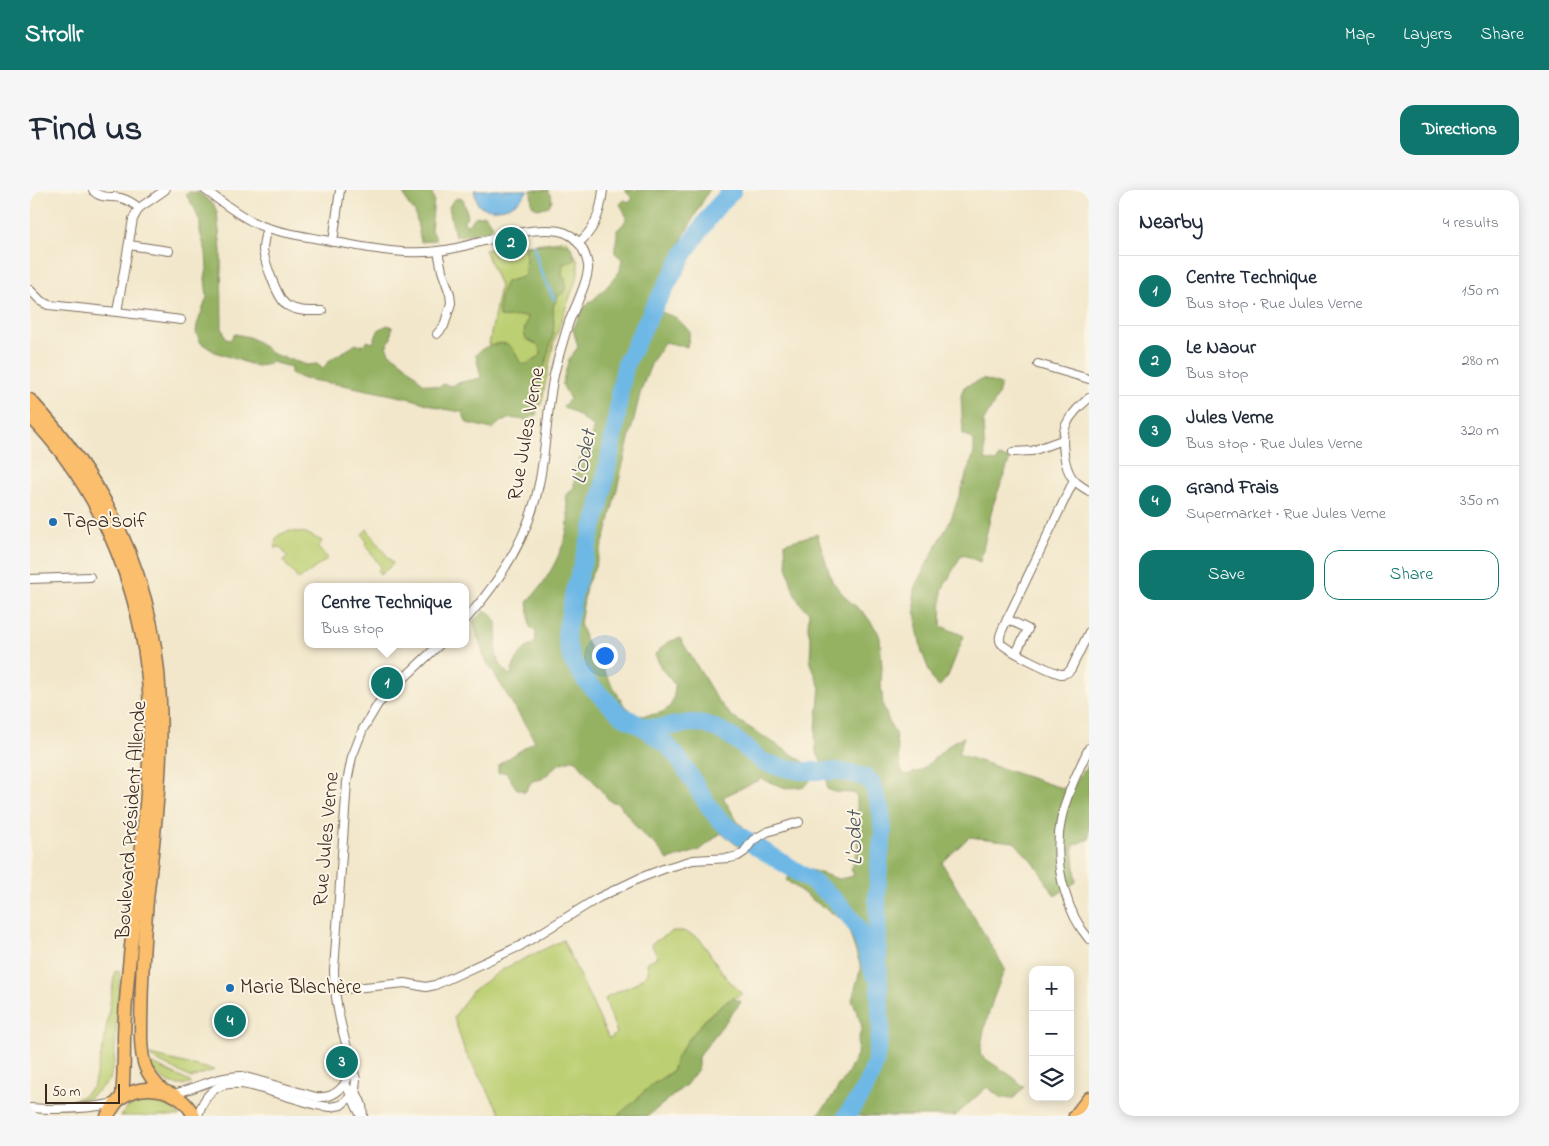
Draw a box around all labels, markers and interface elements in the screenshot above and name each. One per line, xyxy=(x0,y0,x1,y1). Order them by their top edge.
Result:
text: Strollr xyxy=(25,18,83,53)
text: Map xyxy=(1345,22,1375,48)
text: Layers xyxy=(1403,22,1453,48)
text: Share xyxy=(1481,22,1524,48)
text: Find us xyxy=(30,105,142,156)
button: Directions xyxy=(1400,105,1519,155)
text: Nearby xyxy=(1139,208,1203,238)
text: 4 results xyxy=(1443,211,1499,235)
pin: 2 xyxy=(495,224,527,262)
text: Centre Technique xyxy=(1186,265,1317,292)
text: 1 xyxy=(1152,279,1158,303)
text: 150 m xyxy=(1461,279,1499,303)
text: Bus stop · Rue Jules Verne xyxy=(1186,292,1363,316)
text: Le Naour xyxy=(1186,335,1256,362)
text: 2 xyxy=(1151,349,1159,373)
text: 280 m xyxy=(1462,349,1499,373)
text: Bus stop xyxy=(1186,362,1249,386)
street label: Rue Jules Verne xyxy=(501,364,554,503)
text: Jules Verne xyxy=(1186,405,1273,432)
text: 3 xyxy=(1152,419,1158,443)
text: 320 m xyxy=(1461,419,1499,443)
water label: L'Odet xyxy=(564,425,606,487)
text: Bus stop · Rue Jules Verne xyxy=(1186,432,1363,456)
text: Grand Frais xyxy=(1186,475,1279,502)
text: 4 xyxy=(1152,489,1158,513)
text: 350 m xyxy=(1460,489,1499,513)
text: Supermarket · Rue Jules Verne xyxy=(1186,502,1386,526)
place label: Tapa'soif xyxy=(63,507,147,537)
marker: Tapa'soif xyxy=(47,516,59,528)
button: Save xyxy=(1139,550,1314,600)
button: Share xyxy=(1324,550,1499,600)
popup xyxy=(304,583,469,648)
text: Centre Technique xyxy=(321,590,452,617)
text: Bus stop xyxy=(321,617,384,641)
your location xyxy=(592,643,618,669)
pin: 1 xyxy=(371,664,403,702)
street label: Boulevard Président Allende xyxy=(109,699,155,941)
street label: Rue Jules Verne xyxy=(306,770,348,907)
water label: L'Odet xyxy=(839,808,872,866)
map controls xyxy=(1029,966,1074,1101)
button: + xyxy=(1029,966,1074,1011)
place label: Marie Blachère xyxy=(240,973,362,1003)
marker: Marie Blachère xyxy=(224,982,236,994)
pin: 4 xyxy=(214,1002,246,1040)
button: − xyxy=(1029,1011,1074,1056)
pin: 3 xyxy=(326,1043,358,1081)
button: layers xyxy=(1029,1056,1074,1101)
scale bar xyxy=(45,1081,120,1104)
text: 50 m xyxy=(52,1082,80,1103)

